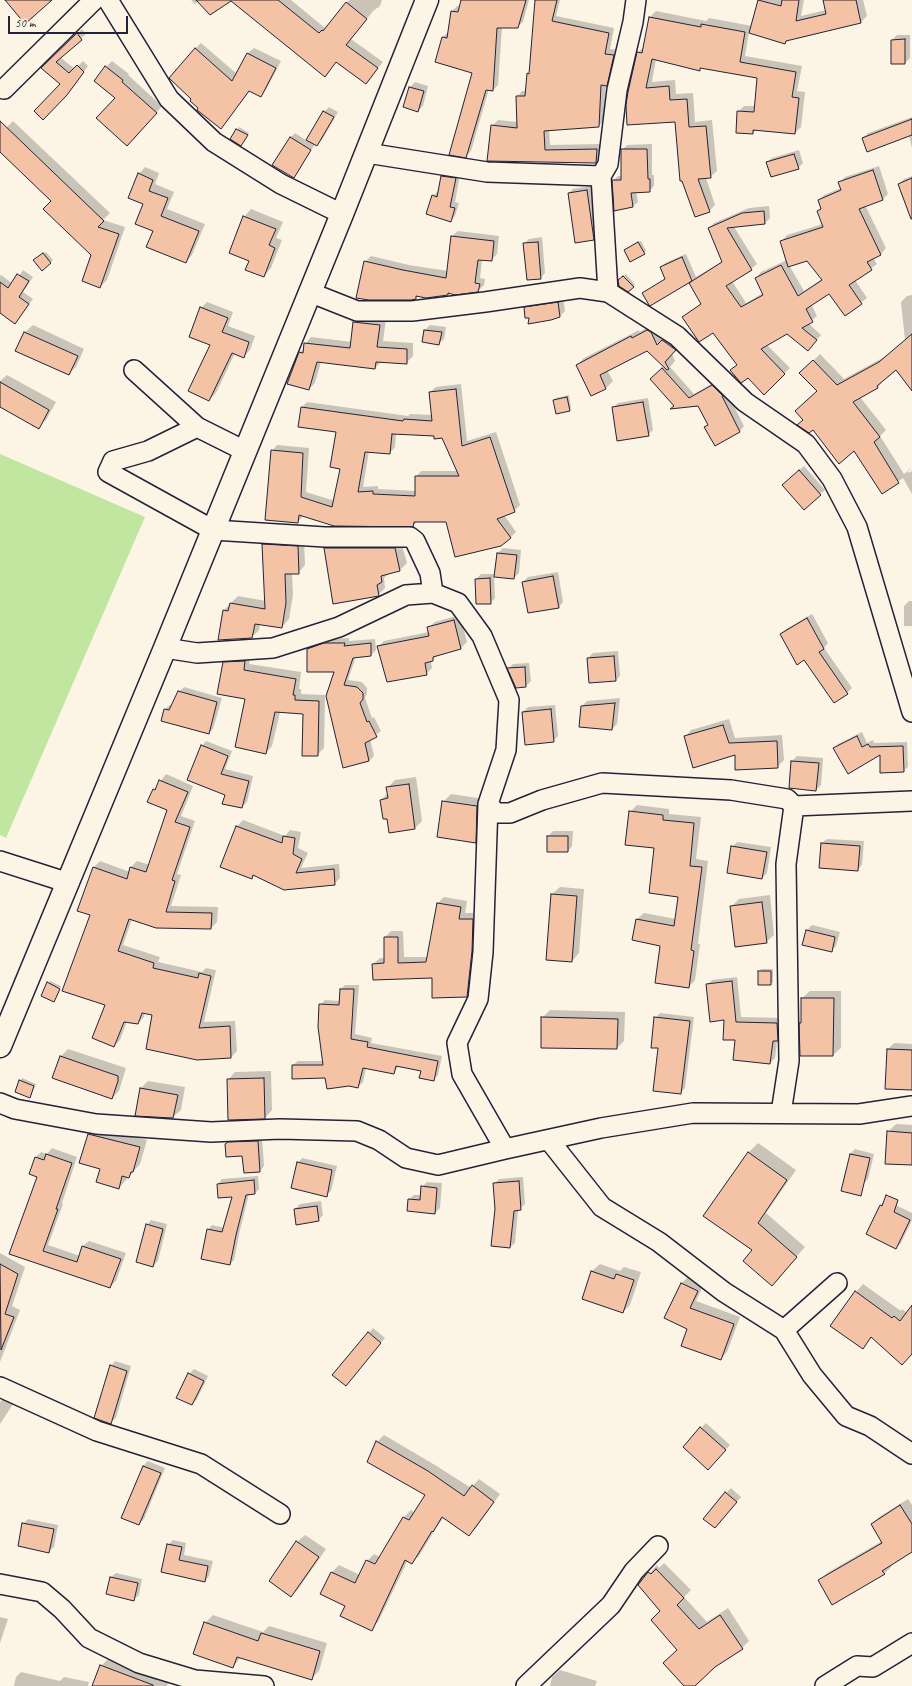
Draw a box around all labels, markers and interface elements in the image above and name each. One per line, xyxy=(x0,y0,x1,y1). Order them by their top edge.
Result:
scale bar xyxy=(10,8,130,34)
text: 50 m xyxy=(15,15,35,31)

